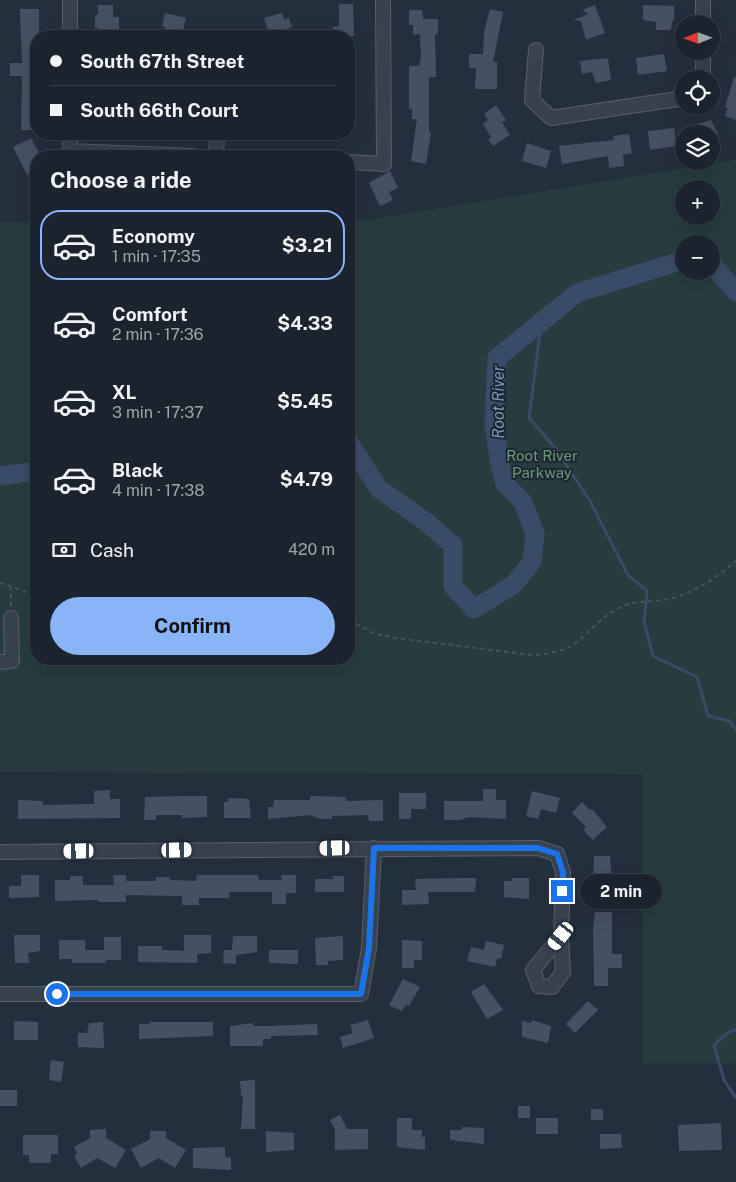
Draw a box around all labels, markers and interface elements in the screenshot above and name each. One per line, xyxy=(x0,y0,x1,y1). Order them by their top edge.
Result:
north arrow xyxy=(675,15,720,60)
map controls xyxy=(675,15,720,280)
text: South 67th Street xyxy=(80,50,244,72)
button: locate xyxy=(675,70,720,115)
text: South 66th Court xyxy=(80,99,239,121)
button: layers xyxy=(675,125,720,170)
text: Choose a ride xyxy=(50,167,192,193)
button: + xyxy=(675,180,720,225)
icon: car xyxy=(52,223,97,268)
text: Economy xyxy=(112,225,195,247)
text: $3.21 xyxy=(282,234,333,256)
button: − xyxy=(675,235,720,280)
text: 1 min · 17:35 xyxy=(112,247,201,266)
icon: car xyxy=(52,301,97,346)
text: Comfort xyxy=(112,303,188,325)
text: $4.33 xyxy=(277,312,333,334)
text: 2 min · 17:36 xyxy=(112,325,204,344)
water label: Root River xyxy=(489,364,508,439)
icon: car xyxy=(52,379,97,424)
text: XL xyxy=(112,381,137,403)
text: $5.45 xyxy=(277,390,333,412)
text: 3 min · 17:37 xyxy=(112,403,204,422)
park label: Root River Parkway xyxy=(506,447,578,481)
icon: car xyxy=(52,457,97,502)
text: Black xyxy=(112,459,163,481)
text: $4.79 xyxy=(280,468,333,490)
text: 4 min · 17:38 xyxy=(112,481,205,500)
icon: cash xyxy=(50,536,78,564)
text: Cash xyxy=(90,539,134,561)
text: 420 m xyxy=(288,540,335,559)
button: Confirm xyxy=(50,597,335,655)
car xyxy=(319,840,350,856)
car xyxy=(161,842,192,858)
car xyxy=(63,843,94,859)
callout: 2 min xyxy=(580,874,662,908)
route end xyxy=(551,880,573,902)
text: 2 min xyxy=(600,882,642,901)
car xyxy=(545,920,576,952)
route start xyxy=(46,983,68,1005)

